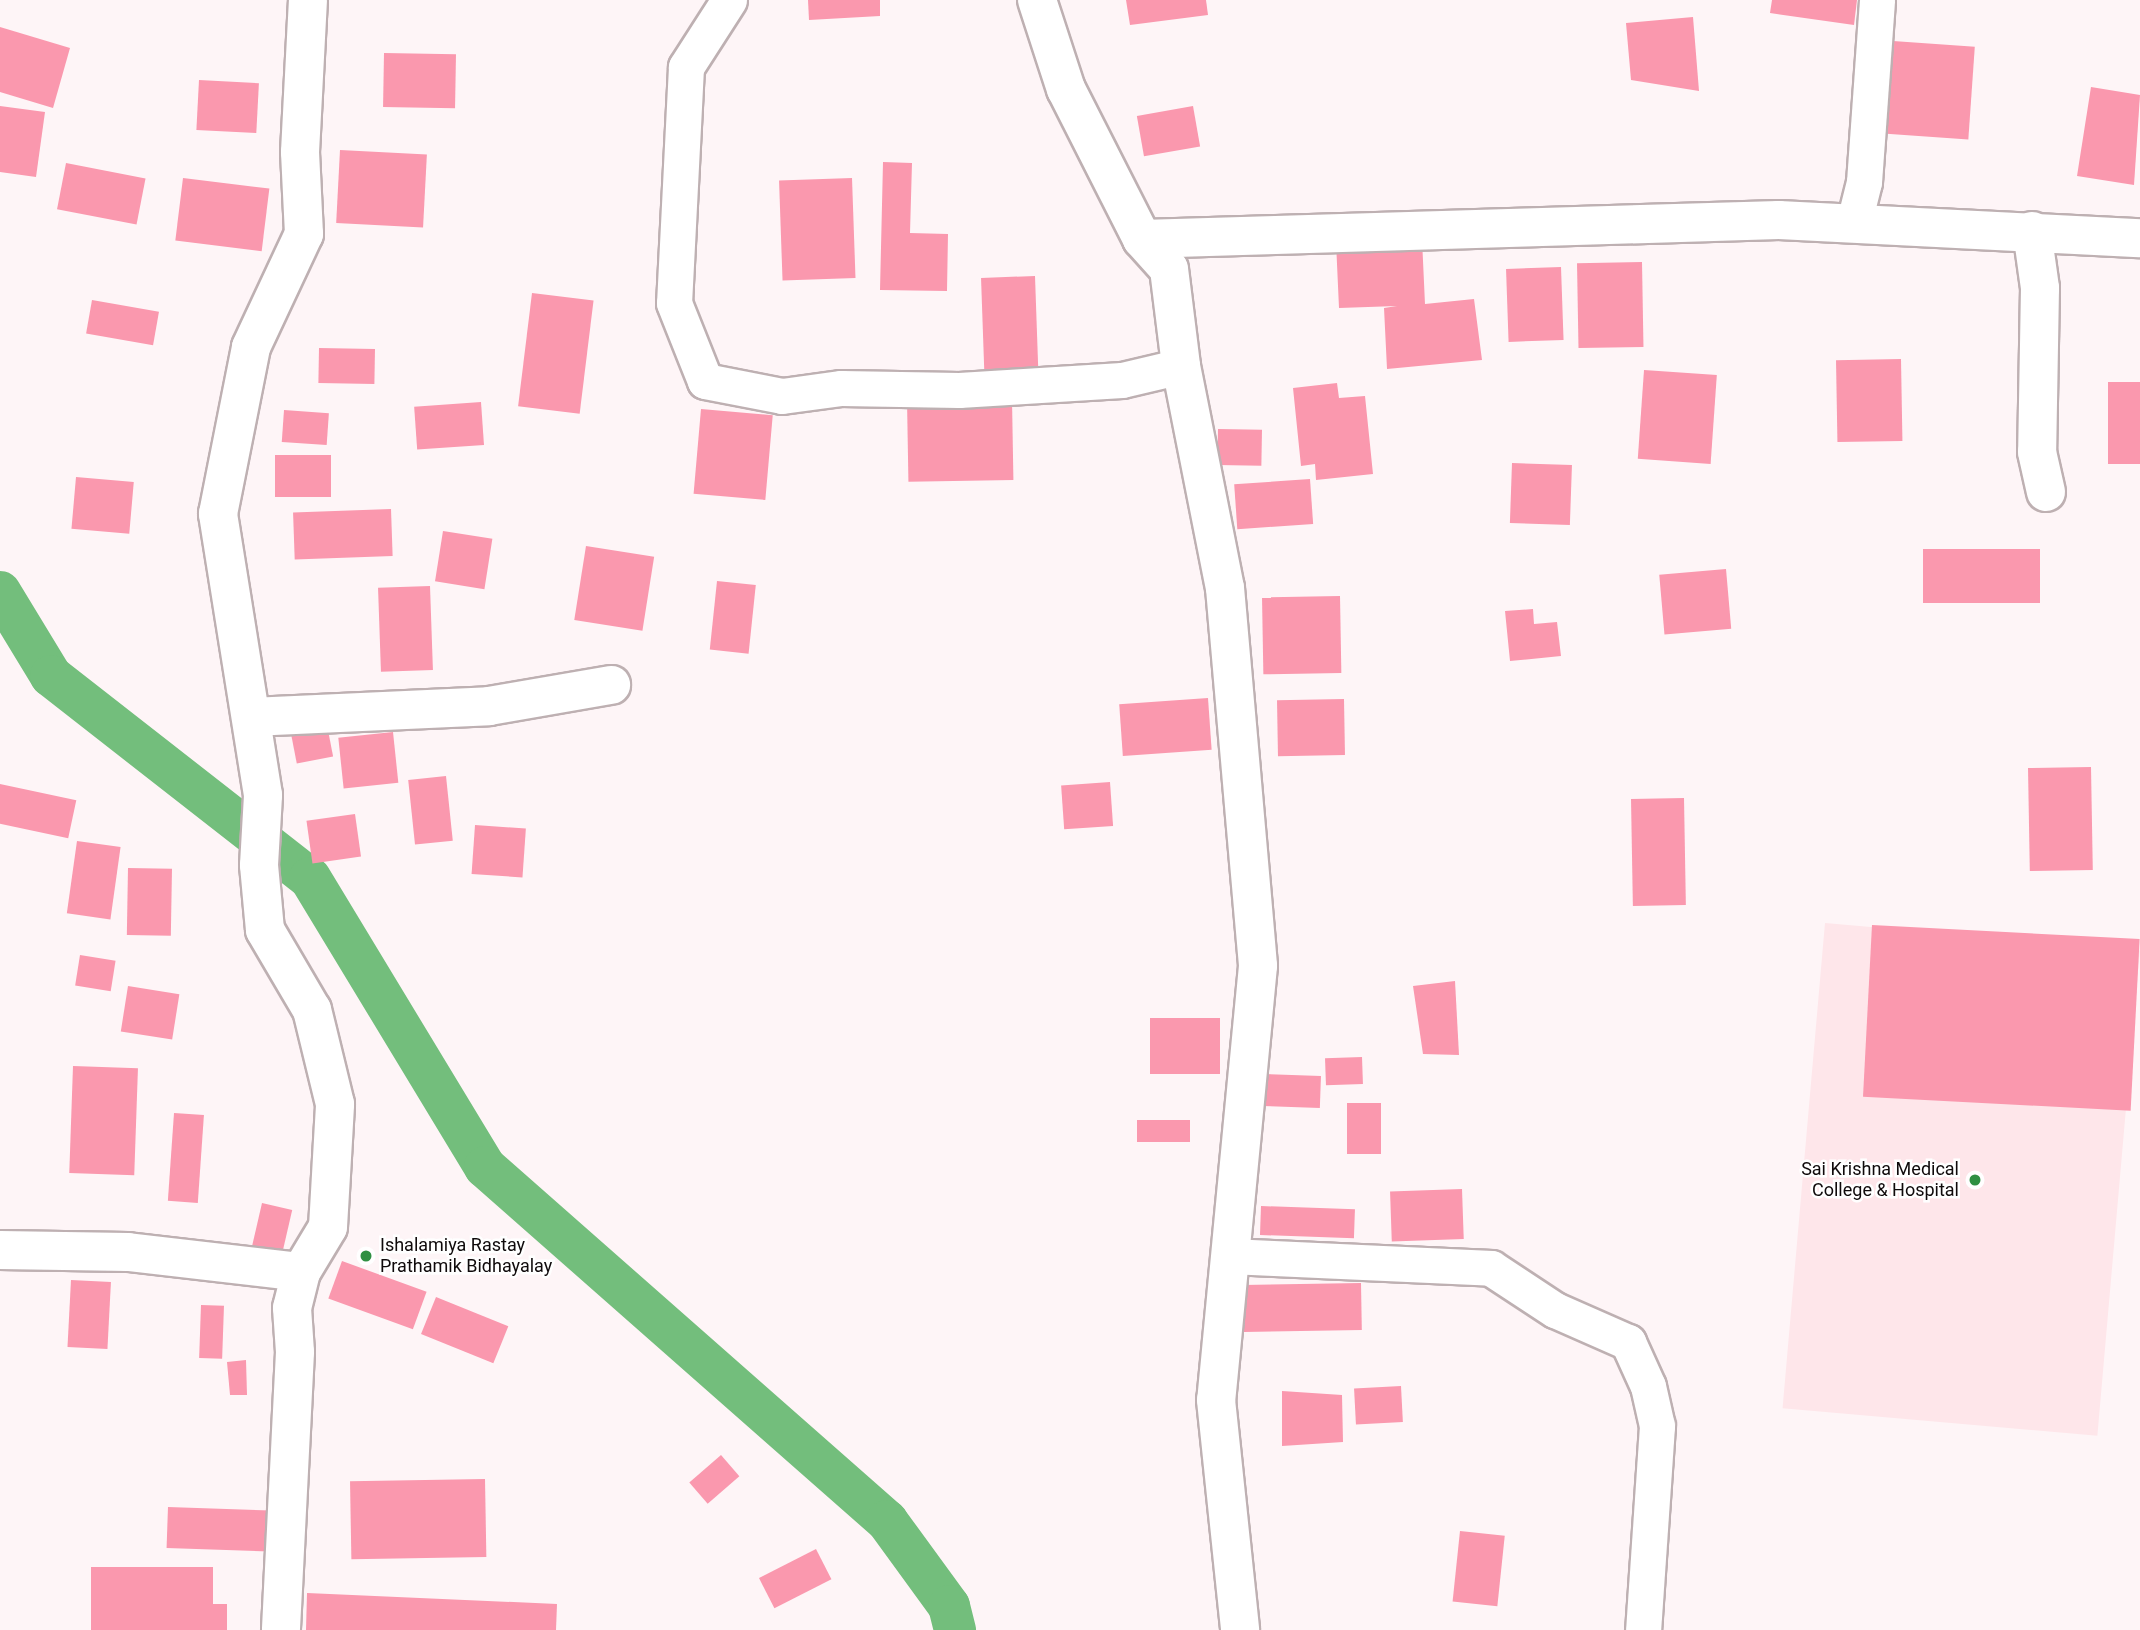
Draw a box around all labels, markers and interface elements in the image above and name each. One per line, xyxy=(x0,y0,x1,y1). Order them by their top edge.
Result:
place label: Sai Krishna Medical College & Hospital xyxy=(1801,1159,1959,1202)
marker: Sai Krishna Medical College & Hospital xyxy=(1965,1170,1985,1190)
place label: Ishalamiya Rastay Prathamik Bidhayalay xyxy=(380,1235,552,1278)
marker: Ishalamiya Rastay Prathamik Bidhayalay xyxy=(358,1248,374,1264)

